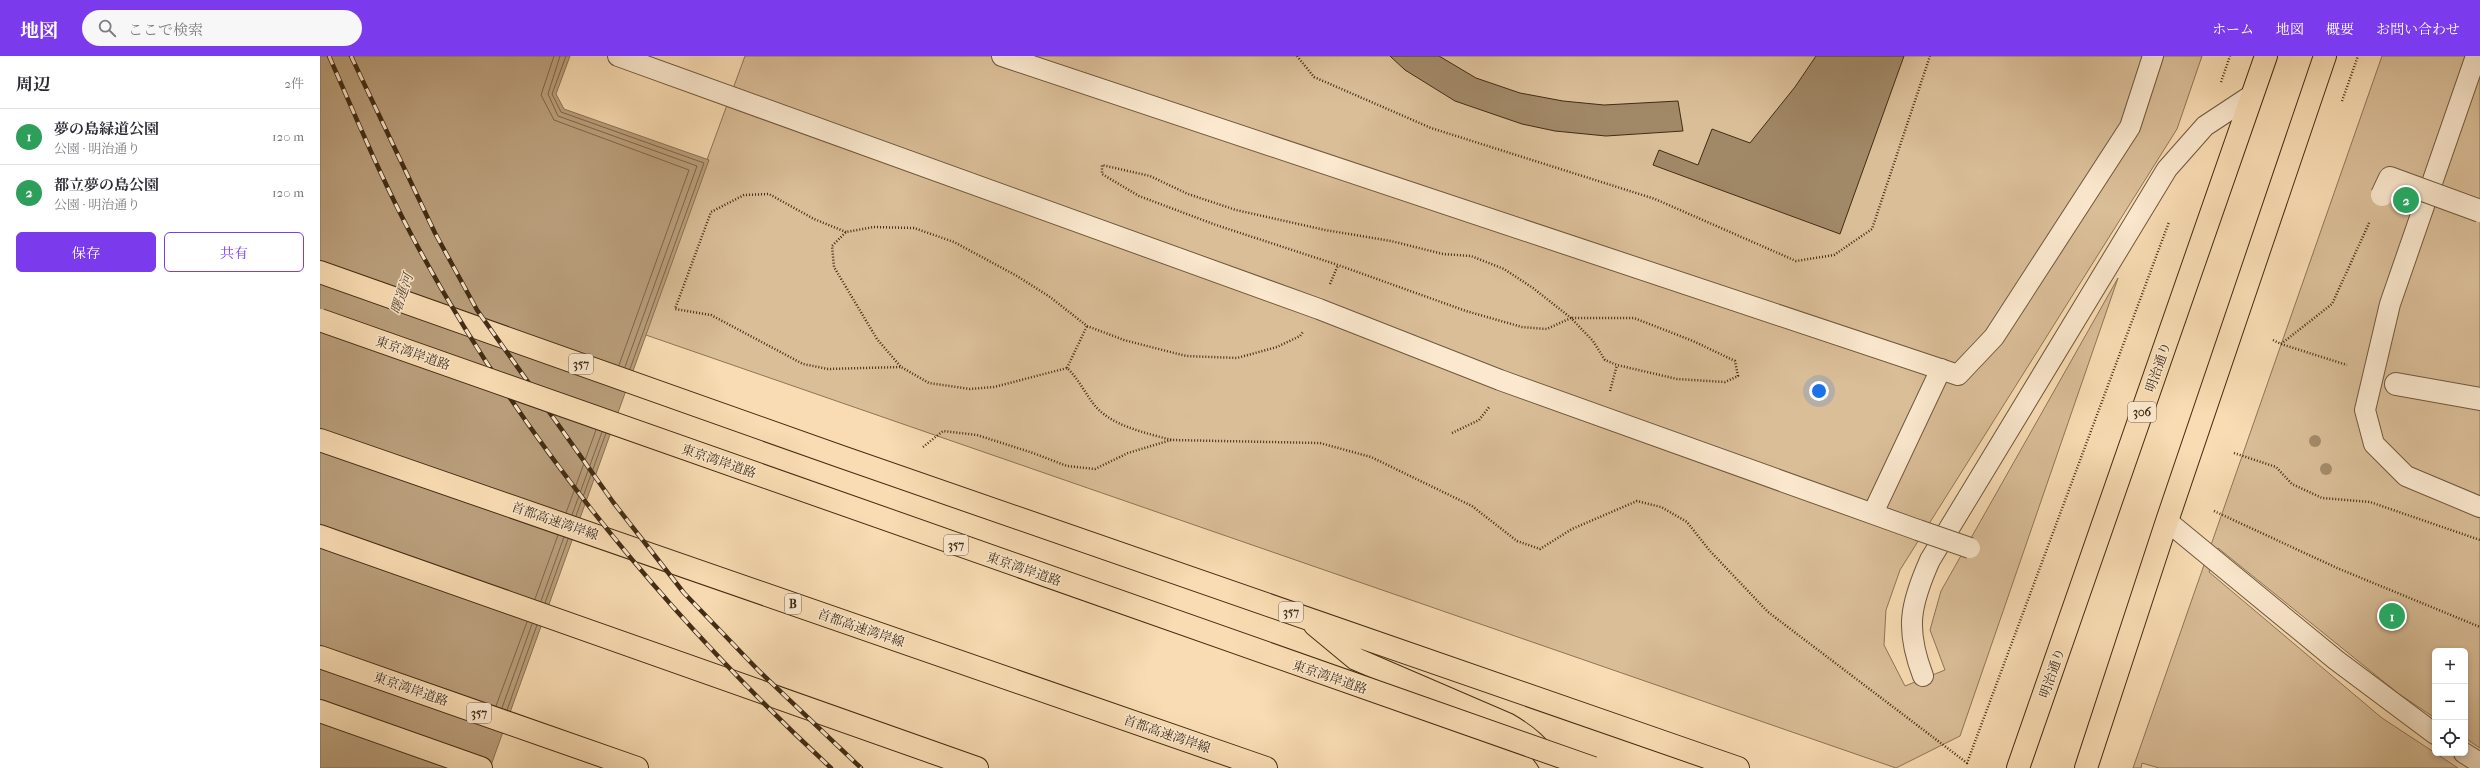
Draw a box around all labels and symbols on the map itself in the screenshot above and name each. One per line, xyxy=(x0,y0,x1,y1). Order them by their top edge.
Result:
pin: 2 xyxy=(2393,185,2419,215)
water label: 曙運河 xyxy=(387,269,418,317)
street label: 東京湾岸道路 xyxy=(374,333,452,373)
street label: 明治通り xyxy=(2142,340,2174,394)
road number: 357 xyxy=(569,354,593,374)
your location xyxy=(1809,381,1829,401)
road number: 306 xyxy=(2128,402,2156,422)
street label: 東京湾岸道路 xyxy=(680,441,758,481)
street label: 首都高速湾岸線 xyxy=(510,499,600,543)
road number: 357 xyxy=(944,535,968,555)
street label: 東京湾岸道路 xyxy=(985,549,1063,589)
road number: B xyxy=(785,594,801,614)
pin: 1 xyxy=(2379,601,2405,631)
road number: 357 xyxy=(1279,602,1303,622)
street label: 首都高速湾岸線 xyxy=(816,606,906,650)
street label: 明治通り xyxy=(2036,646,2068,700)
street label: 東京湾岸道路 xyxy=(1291,657,1369,697)
street label: 東京湾岸道路 xyxy=(372,669,450,709)
road number: 357 xyxy=(467,703,491,723)
street label: 首都高速湾岸線 xyxy=(1122,712,1212,756)

